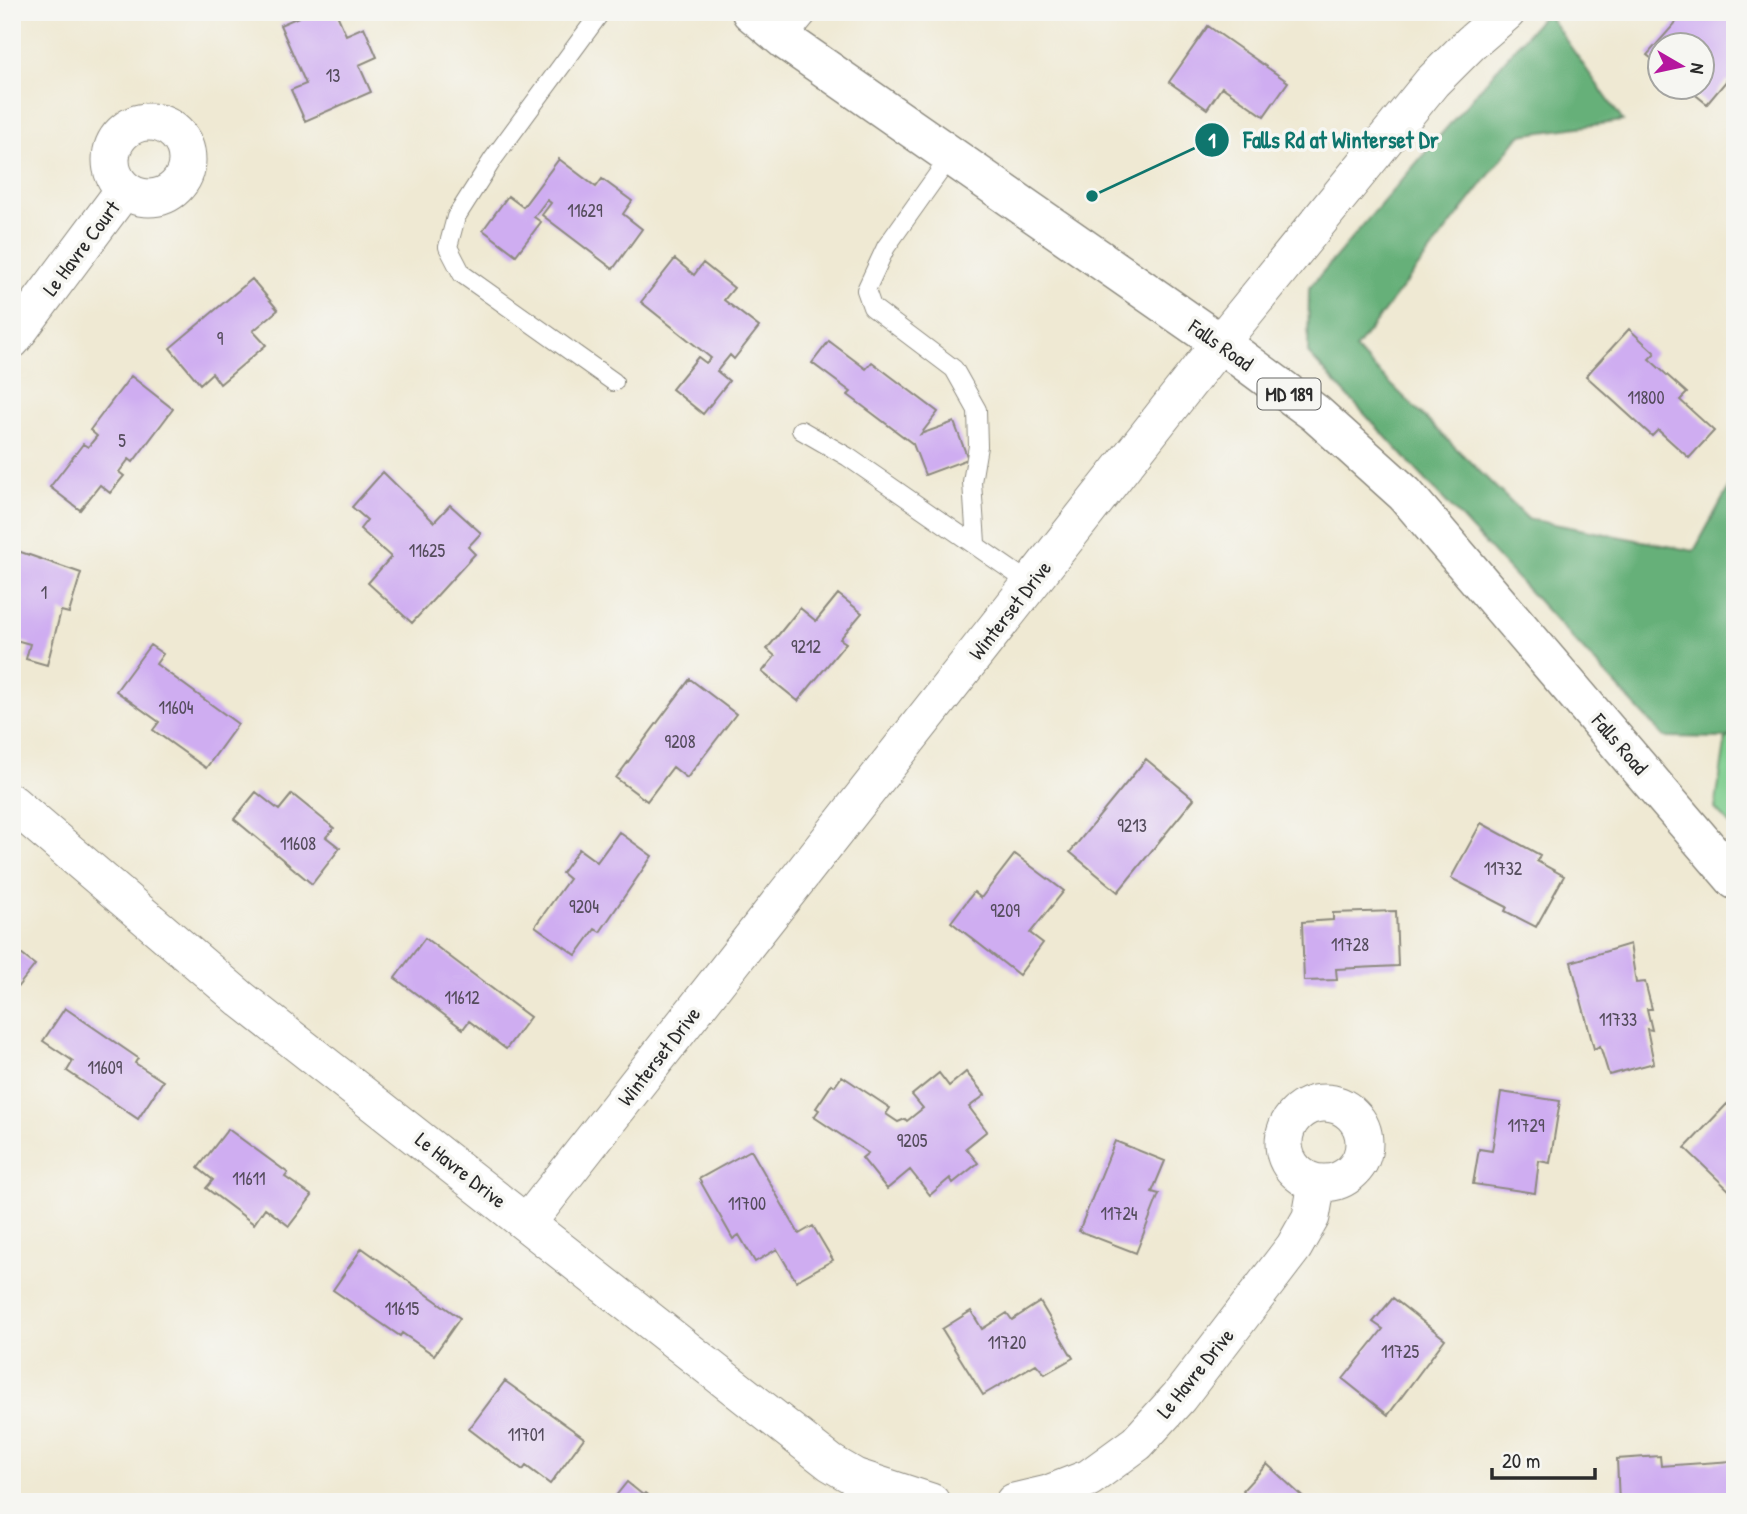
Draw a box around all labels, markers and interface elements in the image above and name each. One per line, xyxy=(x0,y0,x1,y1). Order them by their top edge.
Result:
north arrow xyxy=(1646,32,1716,102)
text: N xyxy=(1684,62,1711,76)
house number: 13 xyxy=(326,63,340,88)
callout: Falls Rd at Winterset Dr xyxy=(1194,118,1453,162)
text: Falls Rd at Winterset Dr xyxy=(1242,124,1439,155)
text: 1 xyxy=(1208,126,1216,155)
street label: Le Havre Court xyxy=(36,194,127,302)
house number: 11629 xyxy=(567,198,603,223)
street label: Falls Road xyxy=(1182,312,1259,378)
house number: 9 xyxy=(217,326,224,351)
road number: MD 189 xyxy=(1258,378,1320,410)
house number: 11800 xyxy=(1628,385,1665,410)
house number: 5 xyxy=(118,428,126,453)
house number: 11625 xyxy=(409,538,446,563)
street label: Winterset Drive xyxy=(962,554,1058,666)
house number: 1 xyxy=(41,580,47,605)
house number: 9212 xyxy=(791,634,822,659)
house number: 11604 xyxy=(158,695,194,720)
street label: Falls Road xyxy=(1585,706,1655,781)
house number: 9208 xyxy=(665,729,696,754)
house number: 9213 xyxy=(1117,813,1147,838)
house number: 11608 xyxy=(280,831,316,856)
house number: 11732 xyxy=(1484,856,1523,881)
house number: 9204 xyxy=(569,894,599,919)
house number: 9209 xyxy=(990,898,1020,923)
house number: 11728 xyxy=(1331,932,1369,957)
house number: 11612 xyxy=(444,985,480,1010)
street label: Winterset Drive xyxy=(611,1000,707,1112)
house number: 11733 xyxy=(1599,1007,1637,1032)
house number: 11609 xyxy=(88,1055,123,1080)
house number: 11729 xyxy=(1507,1113,1545,1138)
street label: Le Havre Drive xyxy=(409,1125,513,1215)
house number: 9205 xyxy=(897,1128,928,1153)
house number: 11611 xyxy=(232,1166,266,1191)
house number: 11700 xyxy=(728,1191,766,1216)
house number: 11724 xyxy=(1100,1201,1138,1226)
house number: 11615 xyxy=(385,1296,420,1321)
street label: Le Havre Drive xyxy=(1150,1322,1240,1424)
house number: 11720 xyxy=(988,1330,1026,1355)
house number: 11725 xyxy=(1381,1339,1419,1364)
house number: 11701 xyxy=(508,1422,544,1447)
scale bar xyxy=(1492,1437,1595,1481)
text: 20 m xyxy=(1502,1446,1540,1475)

